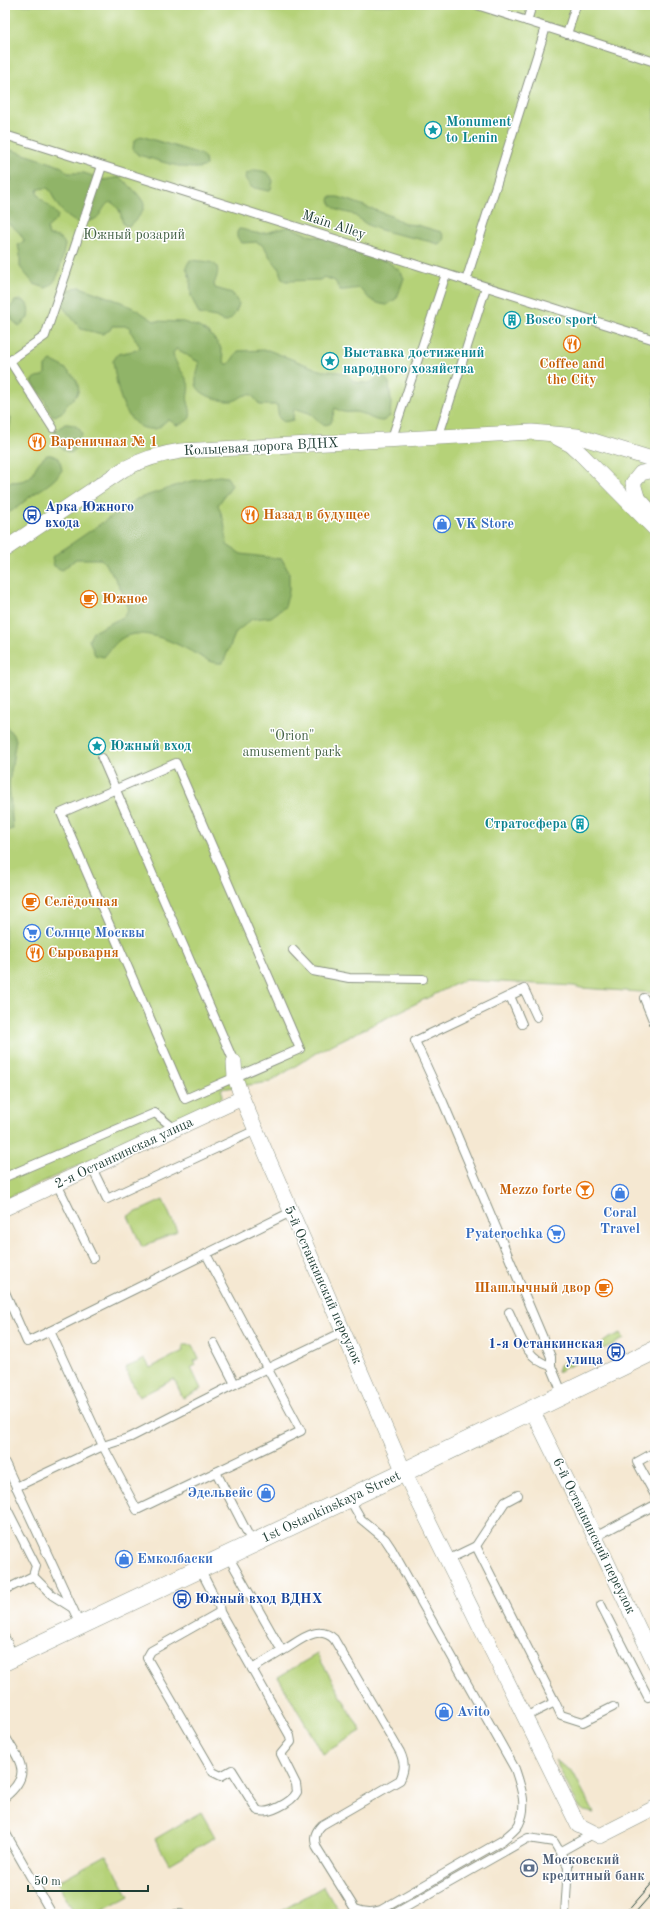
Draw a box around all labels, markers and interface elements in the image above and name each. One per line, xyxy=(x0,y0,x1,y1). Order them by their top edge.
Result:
place label: Monument to Lenin xyxy=(446,115,512,145)
place icon: Monument to Lenin xyxy=(423,120,443,140)
street label: Main Alley xyxy=(300,208,368,242)
park label: Южный розарий xyxy=(83,228,185,242)
building icon: Bosco sport xyxy=(502,310,522,330)
place label: Bosco sport xyxy=(525,313,597,327)
restaurant icon: Coffee and the City xyxy=(562,334,582,354)
place label: Выставка достижений народного хозяйства xyxy=(343,346,485,376)
place icon: Выставка достижений народного хозяйства xyxy=(320,351,340,371)
place label: Coffee and the City xyxy=(539,357,605,387)
restaurant icon: Вареничная № 1 xyxy=(27,432,47,452)
place label: Вареничная № 1 xyxy=(50,435,158,449)
street label: Кольцевая дорога ВДНХ xyxy=(183,436,339,458)
place label: Арка Южного входа xyxy=(45,500,134,530)
bus stop icon: Арка Южного входа xyxy=(22,505,42,525)
restaurant icon: Назад в будущее xyxy=(240,505,260,525)
place label: Назад в будущее xyxy=(263,508,370,522)
shop icon: VK Store xyxy=(432,514,452,534)
place label: VK Store xyxy=(455,517,514,531)
cafe icon: Южное xyxy=(79,589,99,609)
place label: Южное xyxy=(102,592,148,606)
park label: "Orion" amusement park xyxy=(242,729,342,759)
place icon: Южный вход xyxy=(87,736,107,756)
place label: Южный вход xyxy=(110,739,191,753)
building icon: Стратосфера xyxy=(570,814,590,834)
place label: Стратосфера xyxy=(485,817,567,832)
cafe icon: Селёдочная xyxy=(21,892,41,912)
place label: Селёдочная xyxy=(44,895,118,909)
supermarket icon: Солнце Москвы xyxy=(22,923,42,943)
place label: Солнце Москвы xyxy=(45,926,145,940)
restaurant icon: Сыроварня xyxy=(25,943,45,963)
place label: Сыроварня xyxy=(48,946,119,960)
street label: 2-я Останкинская улица xyxy=(53,1115,195,1191)
bar icon: Mezzo forte xyxy=(575,1180,595,1200)
place label: Mezzo forte xyxy=(499,1183,572,1197)
shop icon: Coral Travel xyxy=(610,1183,630,1203)
street label: 5-й Останкинский переулок xyxy=(282,1204,364,1366)
place label: Coral Travel xyxy=(600,1206,640,1236)
supermarket icon: Pyaterochka xyxy=(546,1224,566,1244)
place label: Pyaterochka xyxy=(465,1227,543,1241)
cafe icon: Шашлычный двор xyxy=(594,1278,614,1298)
place label: Шашлычный двор xyxy=(474,1281,591,1295)
place label: 1-я Останкинская улица xyxy=(488,1337,603,1367)
bus stop icon: 1-я Останкинская улица xyxy=(606,1342,626,1362)
street label: 6-й Останкинский переулок xyxy=(550,1456,638,1616)
street label: 1st Ostankinskaya Street xyxy=(259,1469,403,1545)
shop icon: Эдельвейс xyxy=(256,1483,276,1503)
place label: Эдельвейс xyxy=(188,1486,253,1500)
shop icon: Емколбаски xyxy=(114,1549,134,1569)
place label: Емколбаски xyxy=(137,1552,213,1566)
bus stop icon: Южный вход ВДНХ xyxy=(172,1589,192,1609)
place label: Южный вход ВДНХ xyxy=(195,1592,323,1606)
shop icon: Avito xyxy=(434,1702,454,1722)
place label: Avito xyxy=(457,1705,490,1719)
place label: Московский кредитный банк xyxy=(542,1853,645,1883)
bank icon: Московский кредитный банк xyxy=(519,1858,539,1878)
scale bar xyxy=(28,1867,148,1893)
text: 50 m xyxy=(34,1875,61,1888)

